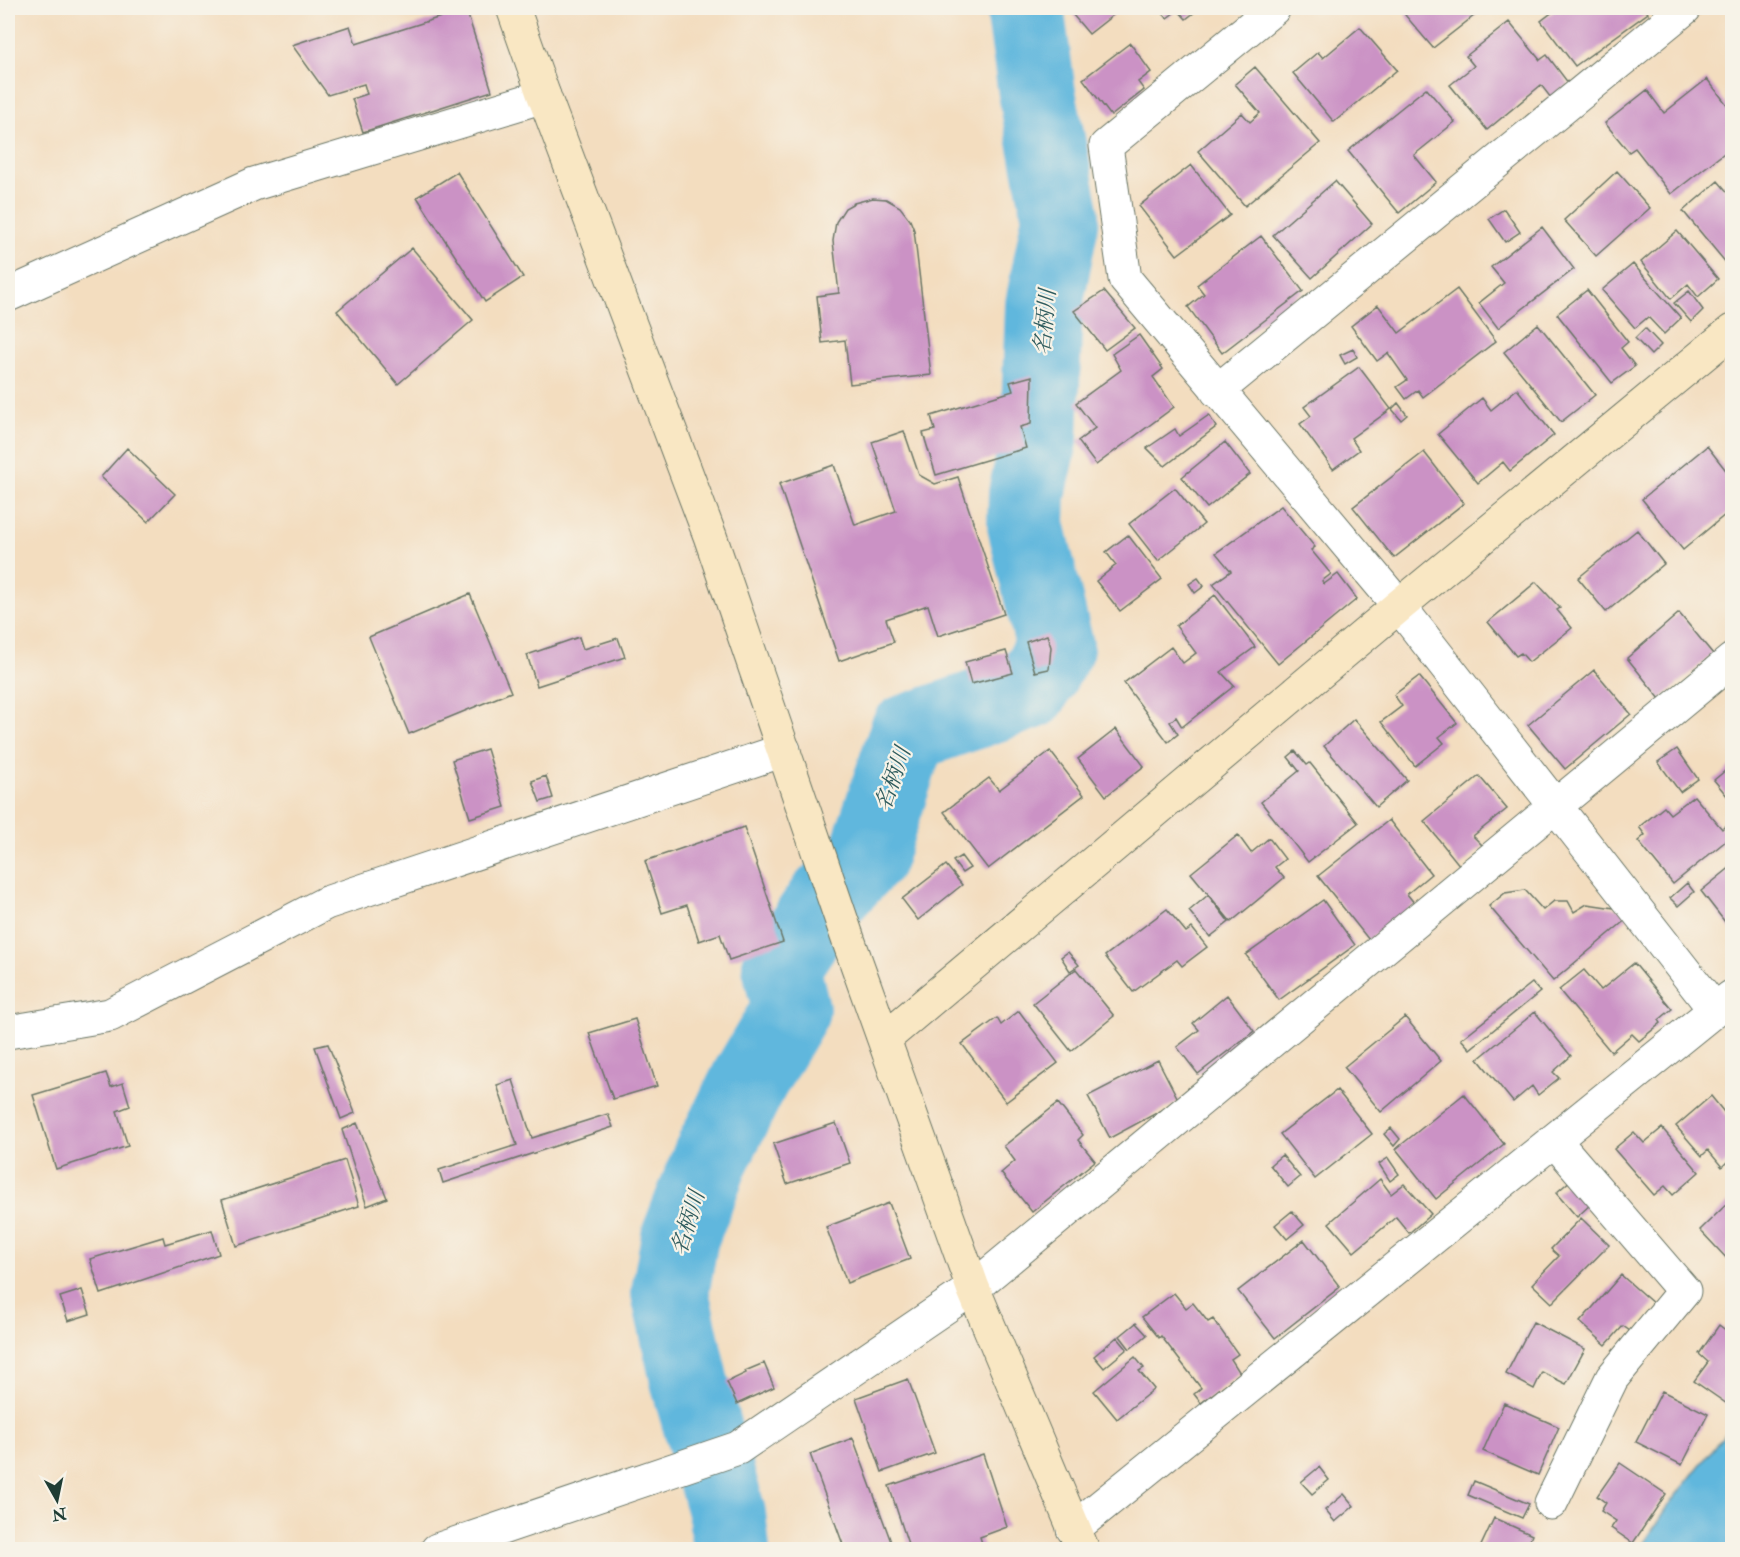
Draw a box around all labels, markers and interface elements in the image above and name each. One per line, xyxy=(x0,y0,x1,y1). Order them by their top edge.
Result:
water label: 名柄川 xyxy=(1028,286,1062,356)
water label: 名柄川 xyxy=(869,741,918,815)
water label: 名柄川 xyxy=(665,1185,712,1259)
north arrow xyxy=(27,1470,87,1530)
text: N xyxy=(50,1503,69,1525)

